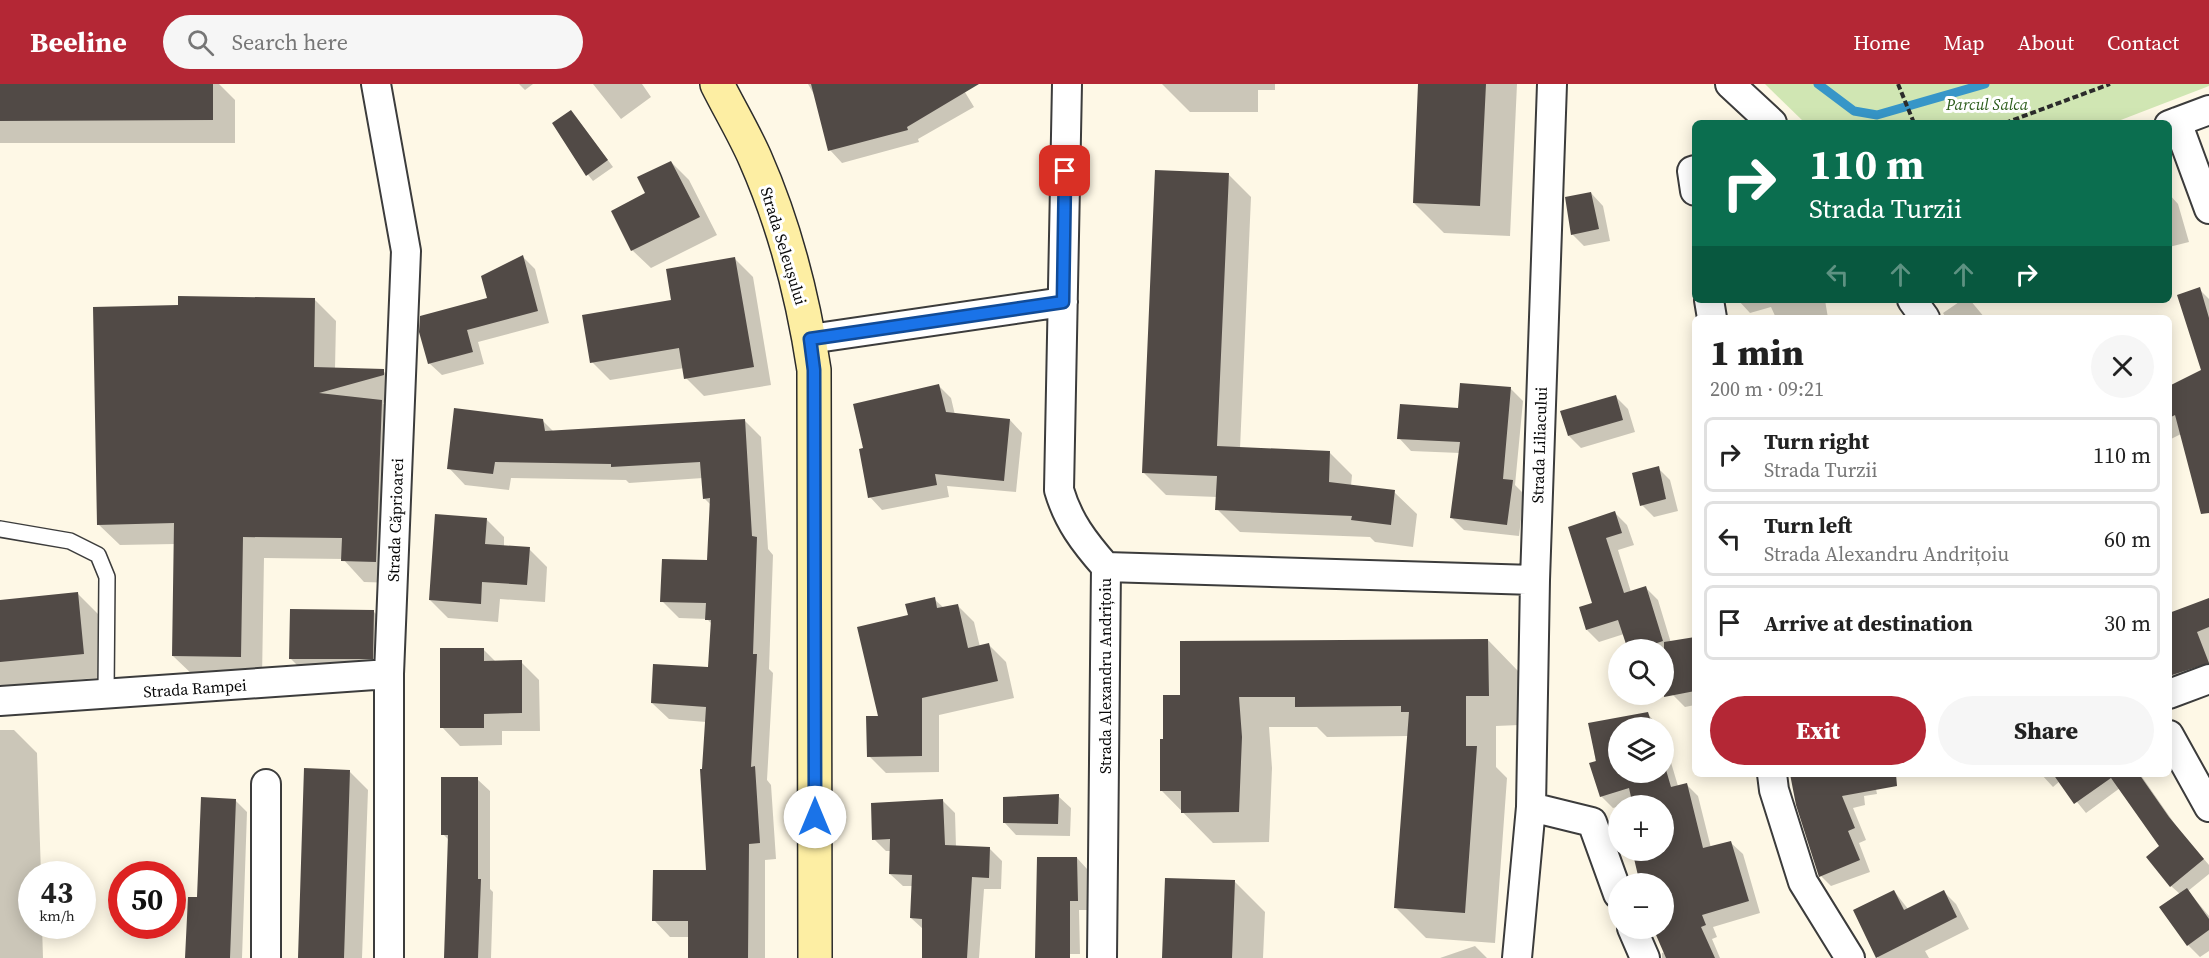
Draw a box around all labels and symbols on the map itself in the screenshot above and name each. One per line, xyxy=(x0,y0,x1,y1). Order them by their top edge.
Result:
park label: Parcul Salca xyxy=(1945,93,2029,115)
pin xyxy=(1039,145,1090,196)
street label: Strada Seleușului xyxy=(756,184,812,308)
street label: Strada Liliacului xyxy=(1526,386,1552,504)
street label: Strada Căprioarei xyxy=(382,457,408,582)
street label: Strada Alexandru Andrițoiu xyxy=(1094,578,1116,774)
street label: Strada Rampei xyxy=(143,673,248,703)
position arrow xyxy=(783,785,847,849)
speed limit sign: 50 xyxy=(108,861,186,939)

